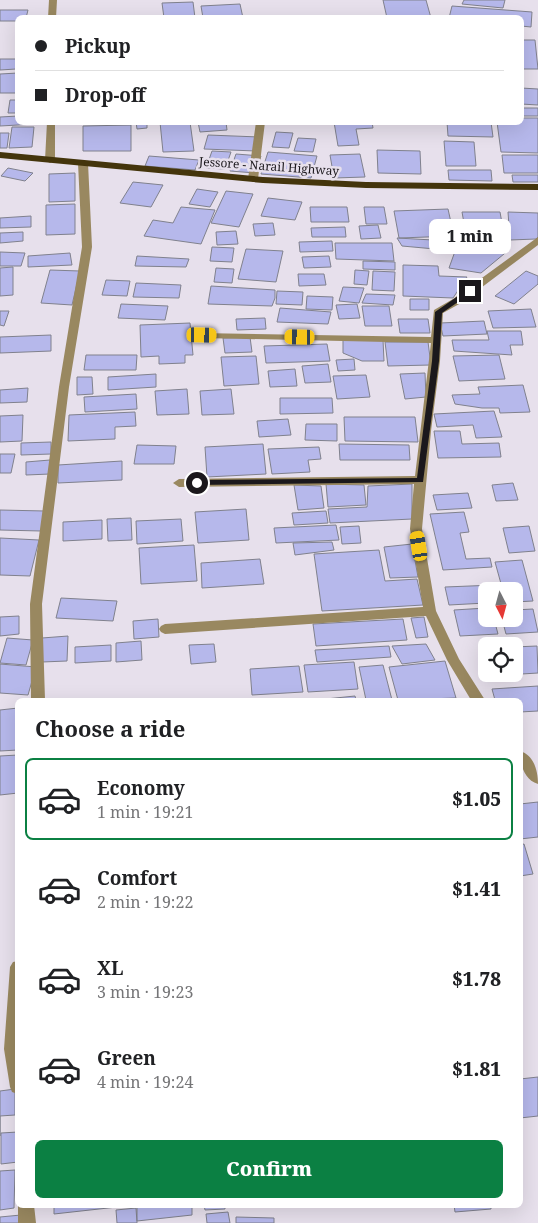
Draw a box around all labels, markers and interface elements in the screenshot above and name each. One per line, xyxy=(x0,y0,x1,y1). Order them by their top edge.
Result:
text: Pickup xyxy=(65,33,131,59)
text: Drop-off xyxy=(65,82,145,108)
street label: Jessore - Narail Highway xyxy=(197,153,340,179)
callout: 1 min xyxy=(429,218,511,254)
text: 1 min xyxy=(447,225,493,247)
route end xyxy=(459,280,481,302)
car xyxy=(186,327,217,343)
car xyxy=(284,329,315,345)
route start xyxy=(186,472,208,494)
car xyxy=(409,530,428,562)
north arrow xyxy=(478,582,522,628)
map controls xyxy=(478,582,523,682)
button: locate xyxy=(478,637,523,682)
text: Choose a ride xyxy=(35,713,185,743)
text: Economy xyxy=(97,775,185,801)
icon: car xyxy=(37,777,82,822)
text: $1.05 xyxy=(452,786,501,812)
text: 1 min · 19:21 xyxy=(97,801,193,823)
text: Comfort xyxy=(97,865,177,891)
icon: car xyxy=(37,867,82,912)
text: $1.41 xyxy=(452,876,501,902)
text: 2 min · 19:22 xyxy=(97,891,193,913)
text: XL xyxy=(97,955,123,981)
icon: car xyxy=(37,957,82,1002)
text: $1.78 xyxy=(452,966,501,992)
text: 3 min · 19:23 xyxy=(97,981,193,1003)
text: Green xyxy=(97,1045,156,1071)
icon: car xyxy=(37,1047,82,1092)
text: $1.81 xyxy=(452,1056,501,1082)
text: 4 min · 19:24 xyxy=(97,1071,193,1093)
button: Confirm xyxy=(35,1140,503,1198)

